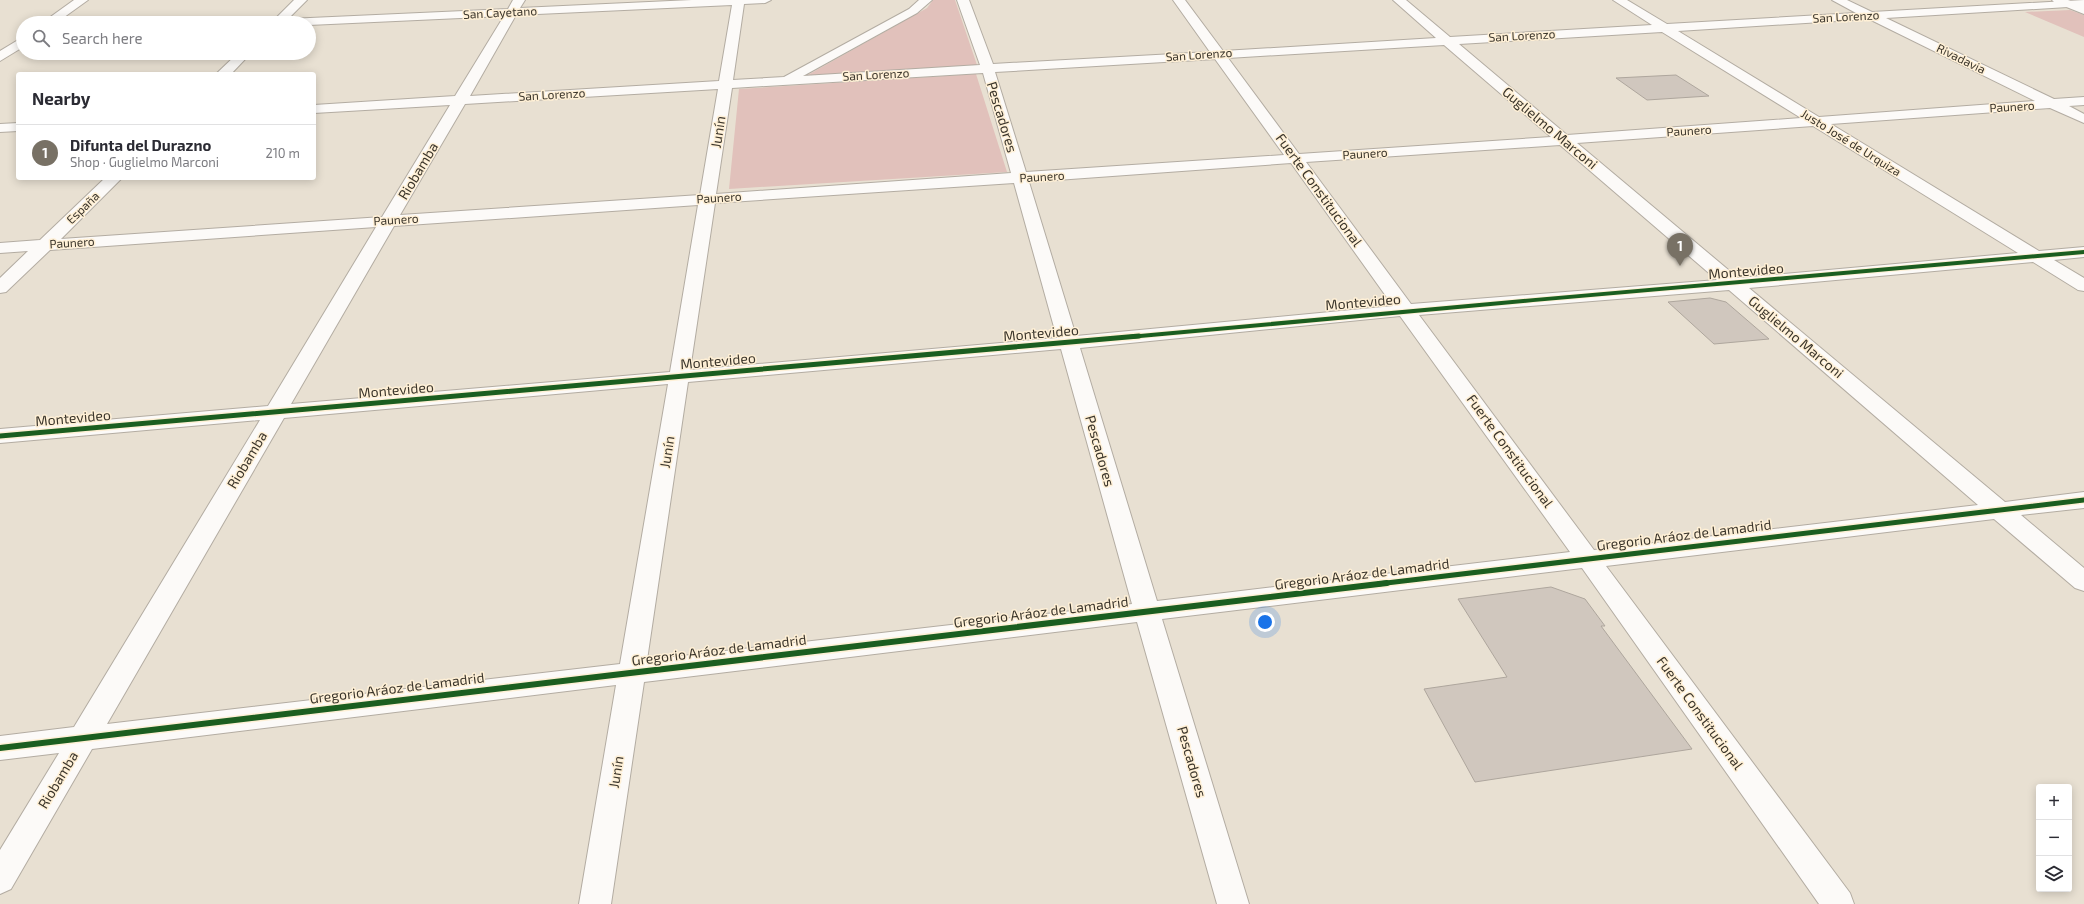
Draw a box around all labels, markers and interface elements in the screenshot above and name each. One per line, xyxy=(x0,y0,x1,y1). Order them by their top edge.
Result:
street label: San Cayetano xyxy=(463,3,537,21)
street label: San Lorenzo xyxy=(1812,7,1880,25)
search box xyxy=(16,16,316,60)
street label: San Lorenzo xyxy=(1488,26,1556,44)
icon: search xyxy=(30,27,52,49)
text: Search here xyxy=(62,29,143,47)
street label: Rivadavia xyxy=(1935,40,1988,76)
street label: San Lorenzo xyxy=(1165,45,1233,63)
street label: San Lorenzo xyxy=(842,65,910,83)
street label: Pescadores xyxy=(984,79,1021,154)
street label: Guglielmo Marconi xyxy=(1499,83,1601,172)
street label: San Lorenzo xyxy=(518,85,586,103)
text: Nearby xyxy=(32,88,90,108)
street label: Paunero xyxy=(1989,97,2035,115)
street label: Justo José de Urquiza xyxy=(1799,106,1904,179)
street label: Junín xyxy=(707,115,728,149)
street label: Paunero xyxy=(1666,121,1712,139)
street label: Fuerte Constitucional xyxy=(1273,130,1367,250)
text: Difunta del Durazno xyxy=(70,136,211,154)
street label: Riobamba xyxy=(394,139,441,202)
street label: Paunero xyxy=(1342,144,1388,162)
text: 1 xyxy=(42,145,48,161)
text: 210 m xyxy=(265,145,300,161)
text: Shop · Guglielmo Marconi xyxy=(70,154,219,170)
street label: Paunero xyxy=(1019,167,1065,185)
street label: España xyxy=(63,188,102,226)
street label: Paunero xyxy=(696,188,742,206)
street label: Paunero xyxy=(373,210,419,228)
street label: Paunero xyxy=(49,233,95,251)
pin: 1 xyxy=(1667,233,1693,266)
street label: Montevideo xyxy=(1708,259,1784,282)
street label: Montevideo xyxy=(1325,290,1401,313)
street label: Guglielmo Marconi xyxy=(1745,292,1847,381)
street label: Montevideo xyxy=(1003,321,1079,344)
street label: Montevideo xyxy=(680,349,756,372)
street label: Montevideo xyxy=(358,378,434,401)
street label: Fuerte Constitucional xyxy=(1464,391,1558,511)
street label: Montevideo xyxy=(35,406,111,429)
street label: Pescadores xyxy=(1082,413,1119,488)
street label: Riobamba xyxy=(223,428,270,491)
street label: Junín xyxy=(656,435,677,469)
street label: Gregorio Aráoz de Lamadrid xyxy=(1596,515,1772,554)
street label: Gregorio Aráoz de Lamadrid xyxy=(1274,554,1450,593)
street label: Gregorio Aráoz de Lamadrid xyxy=(953,592,1129,631)
your location xyxy=(1255,612,1275,632)
street label: Gregorio Aráoz de Lamadrid xyxy=(631,630,807,669)
street label: Fuerte Constitucional xyxy=(1654,653,1748,773)
street label: Gregorio Aráoz de Lamadrid xyxy=(309,668,485,707)
street label: Pescadores xyxy=(1174,724,1211,799)
street label: Riobamba xyxy=(34,748,81,811)
street label: Junín xyxy=(605,755,626,789)
map controls xyxy=(2036,784,2072,892)
button: + xyxy=(2036,784,2072,820)
button: − xyxy=(2036,820,2072,856)
button: layers xyxy=(2036,856,2072,892)

